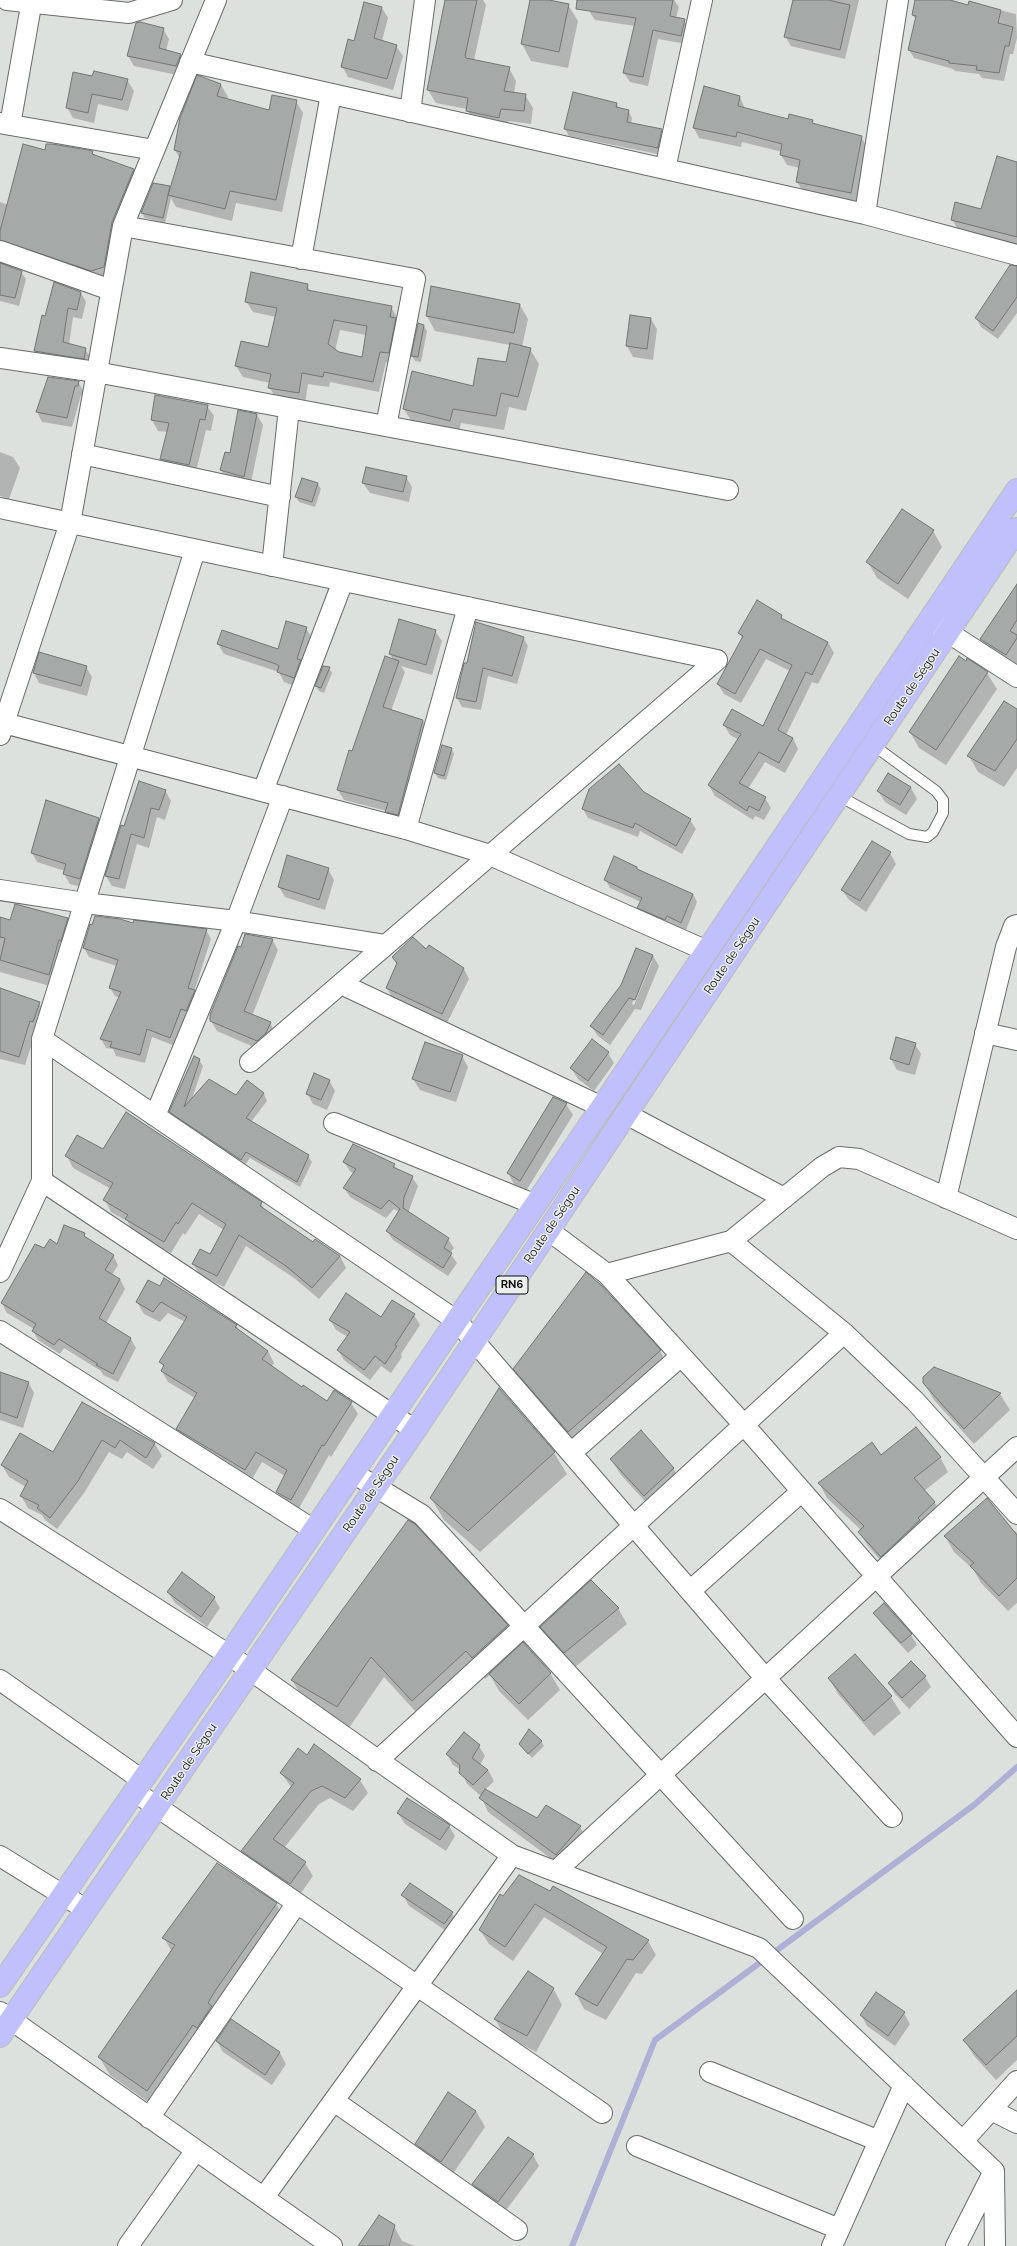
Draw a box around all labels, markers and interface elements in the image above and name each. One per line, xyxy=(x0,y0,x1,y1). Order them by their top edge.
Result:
street label: Route de Ségou xyxy=(881,646,943,728)
street label: Route de Ségou xyxy=(701,915,763,997)
street label: Route de Ségou xyxy=(521,1184,583,1266)
road number: RN6 xyxy=(496,1276,528,1294)
street label: Route de Ségou xyxy=(340,1453,402,1535)
street label: Route de Ségou xyxy=(158,1721,220,1803)

